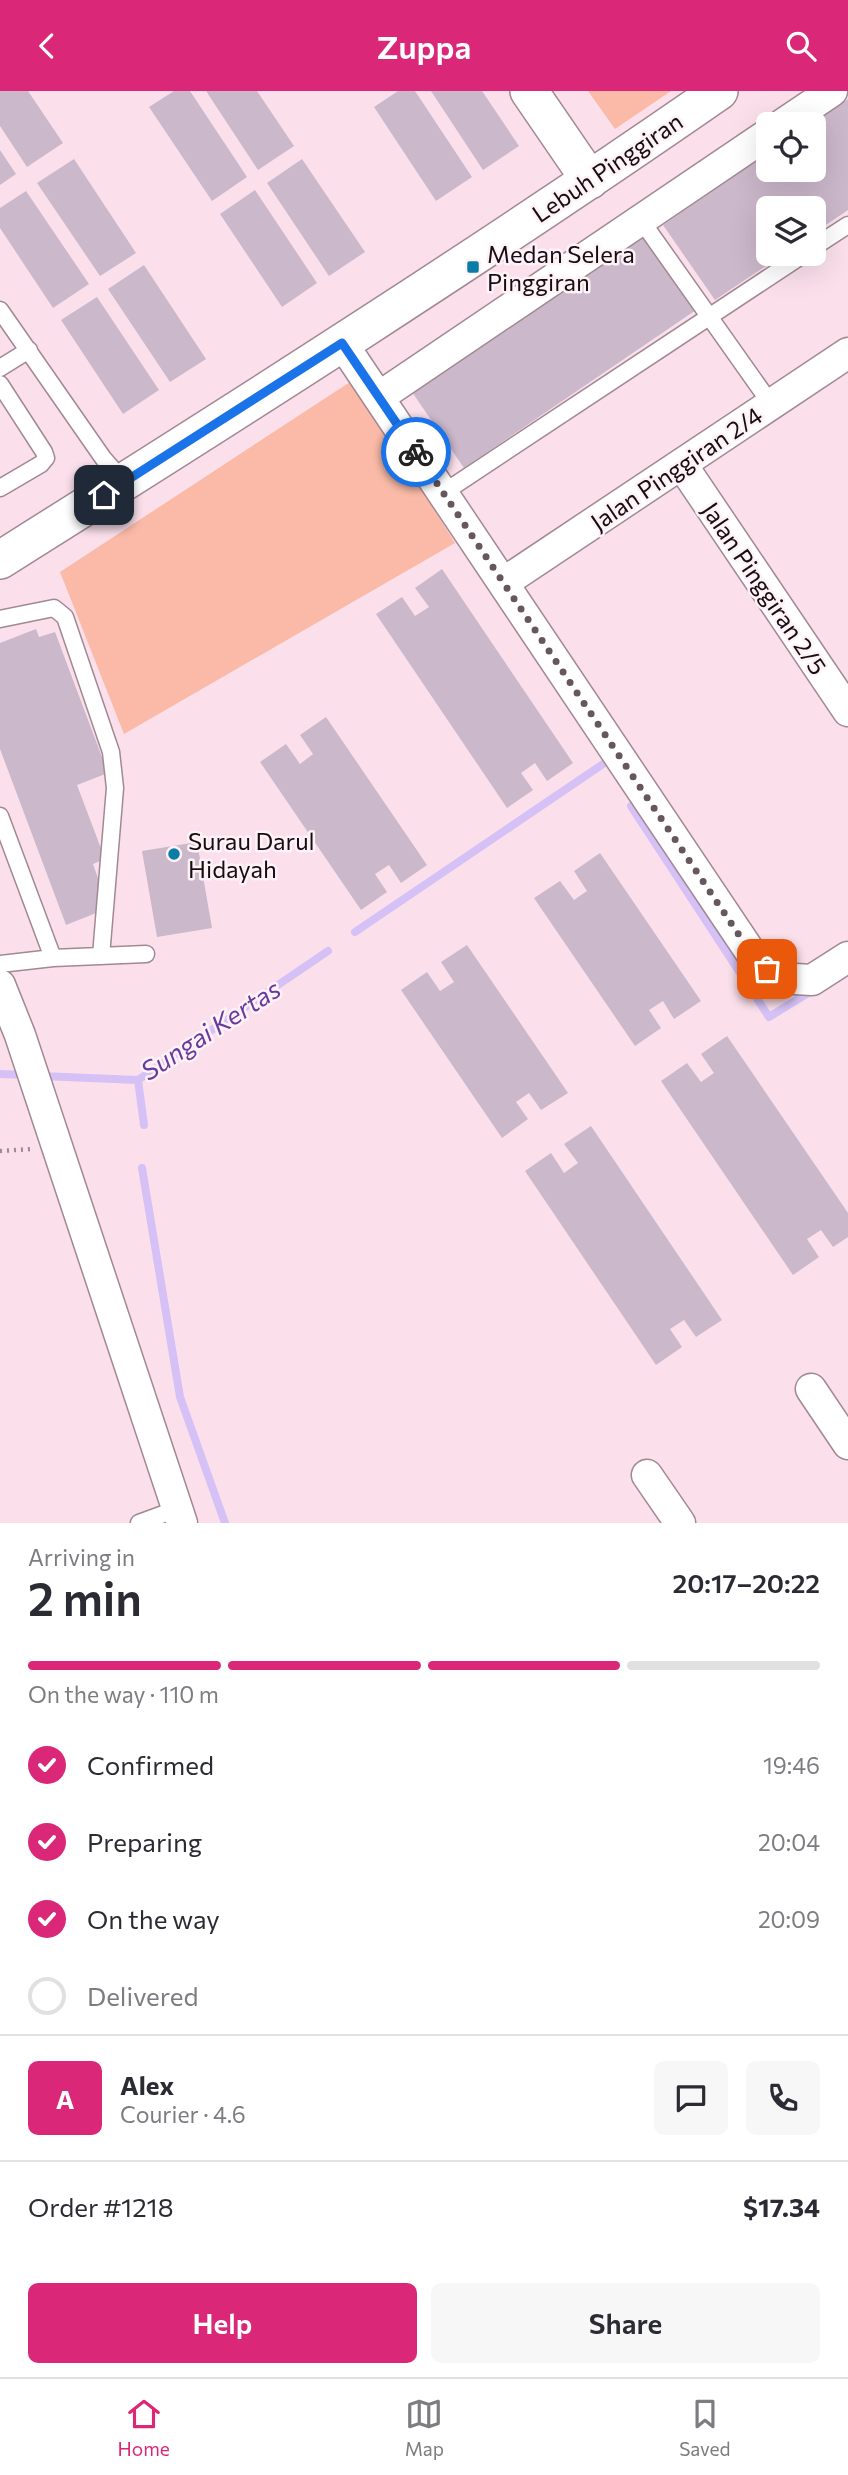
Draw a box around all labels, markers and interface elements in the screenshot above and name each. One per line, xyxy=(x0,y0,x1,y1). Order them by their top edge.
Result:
text: Zuppa xyxy=(377,26,471,66)
icon: back xyxy=(28,27,66,65)
icon: search xyxy=(782,27,820,65)
street label: Lebuh Pinggiran xyxy=(526,106,688,228)
map controls xyxy=(756,112,826,266)
button: locate xyxy=(756,112,826,182)
button: layers xyxy=(756,196,826,266)
place label: Medan Selera Pinggiran xyxy=(487,239,635,296)
marker: Medan Selera Pinggiran xyxy=(465,259,481,275)
street label: Jalan Pinggiran 2/4 xyxy=(585,400,767,536)
courier xyxy=(381,417,451,487)
icon: bike xyxy=(397,433,435,471)
pin xyxy=(74,465,134,525)
icon: home xyxy=(85,476,123,514)
street label: Jalan Pinggiran 2/5 xyxy=(697,496,833,680)
place label: Surau Darul Hidayah xyxy=(188,826,315,883)
marker: Surau Darul Hidayah xyxy=(166,846,182,862)
pin xyxy=(737,939,797,999)
icon: bag xyxy=(748,950,786,988)
water label: Sungai Kertas xyxy=(134,972,286,1086)
text: Arriving in xyxy=(28,1543,135,1571)
text: 20:17–20:22 xyxy=(673,1567,820,1598)
text: 2 min xyxy=(28,1569,142,1625)
text: On the way · 110 m xyxy=(28,1680,219,1708)
icon: check xyxy=(28,1746,66,1784)
text: Confirmed xyxy=(87,1749,214,1780)
text: 19:46 xyxy=(763,1751,820,1779)
icon: check xyxy=(28,1823,66,1861)
text: Preparing xyxy=(87,1826,202,1857)
text: 20:04 xyxy=(758,1828,820,1856)
icon: check xyxy=(28,1900,66,1938)
text: On the way xyxy=(87,1903,220,1934)
text: 20:09 xyxy=(758,1905,820,1933)
text: Delivered xyxy=(87,1980,198,2011)
button: chat xyxy=(654,2061,728,2135)
button: phone xyxy=(746,2061,820,2135)
text: Alex xyxy=(120,2069,174,2100)
text: A xyxy=(56,2083,74,2114)
text: Courier · 4.6 xyxy=(120,2100,246,2128)
text: Order #1218 xyxy=(28,2191,173,2222)
text: $17.34 xyxy=(743,2191,820,2222)
button: Help xyxy=(28,2283,417,2363)
button: Share xyxy=(431,2283,820,2363)
tab: Home xyxy=(118,2395,170,2460)
tab: Map xyxy=(405,2395,444,2460)
tab: Saved xyxy=(679,2395,730,2460)

